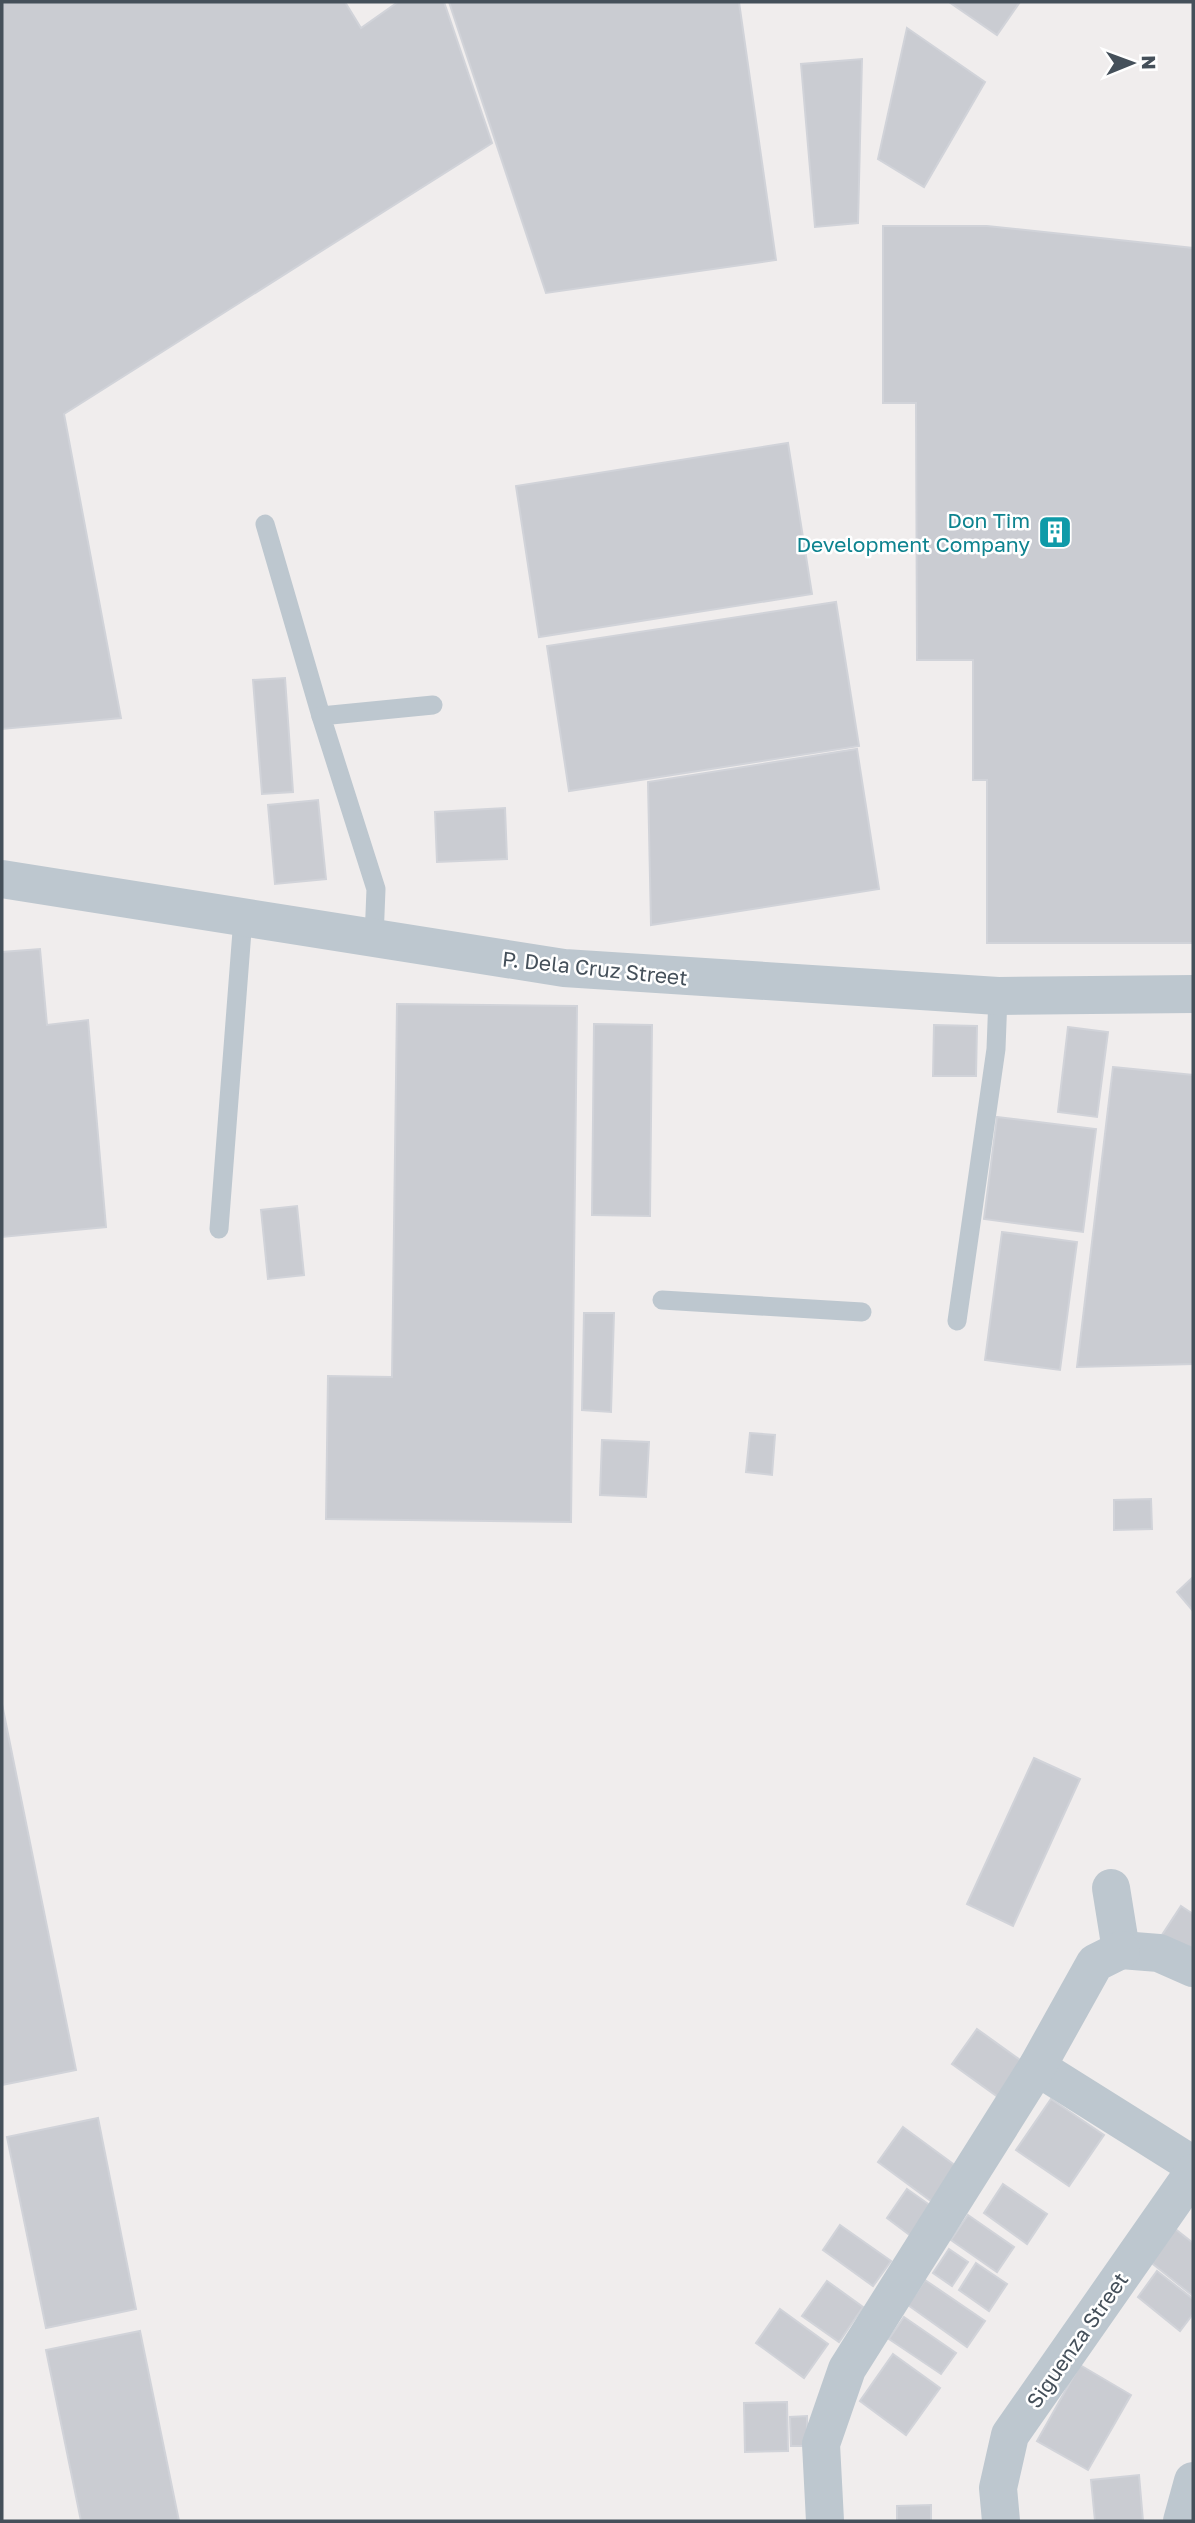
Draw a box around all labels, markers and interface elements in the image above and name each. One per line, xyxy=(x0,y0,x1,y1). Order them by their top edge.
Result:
north arrow xyxy=(1097,28,1167,98)
text: N xyxy=(1138,55,1161,70)
place label: Don Tim Development Company xyxy=(796,507,1030,557)
building icon: Don Tim Development Company xyxy=(1036,513,1074,551)
street label: P. Dela Cruz Street xyxy=(501,945,689,991)
street label: Siguenza Street xyxy=(1021,2267,1133,2413)

